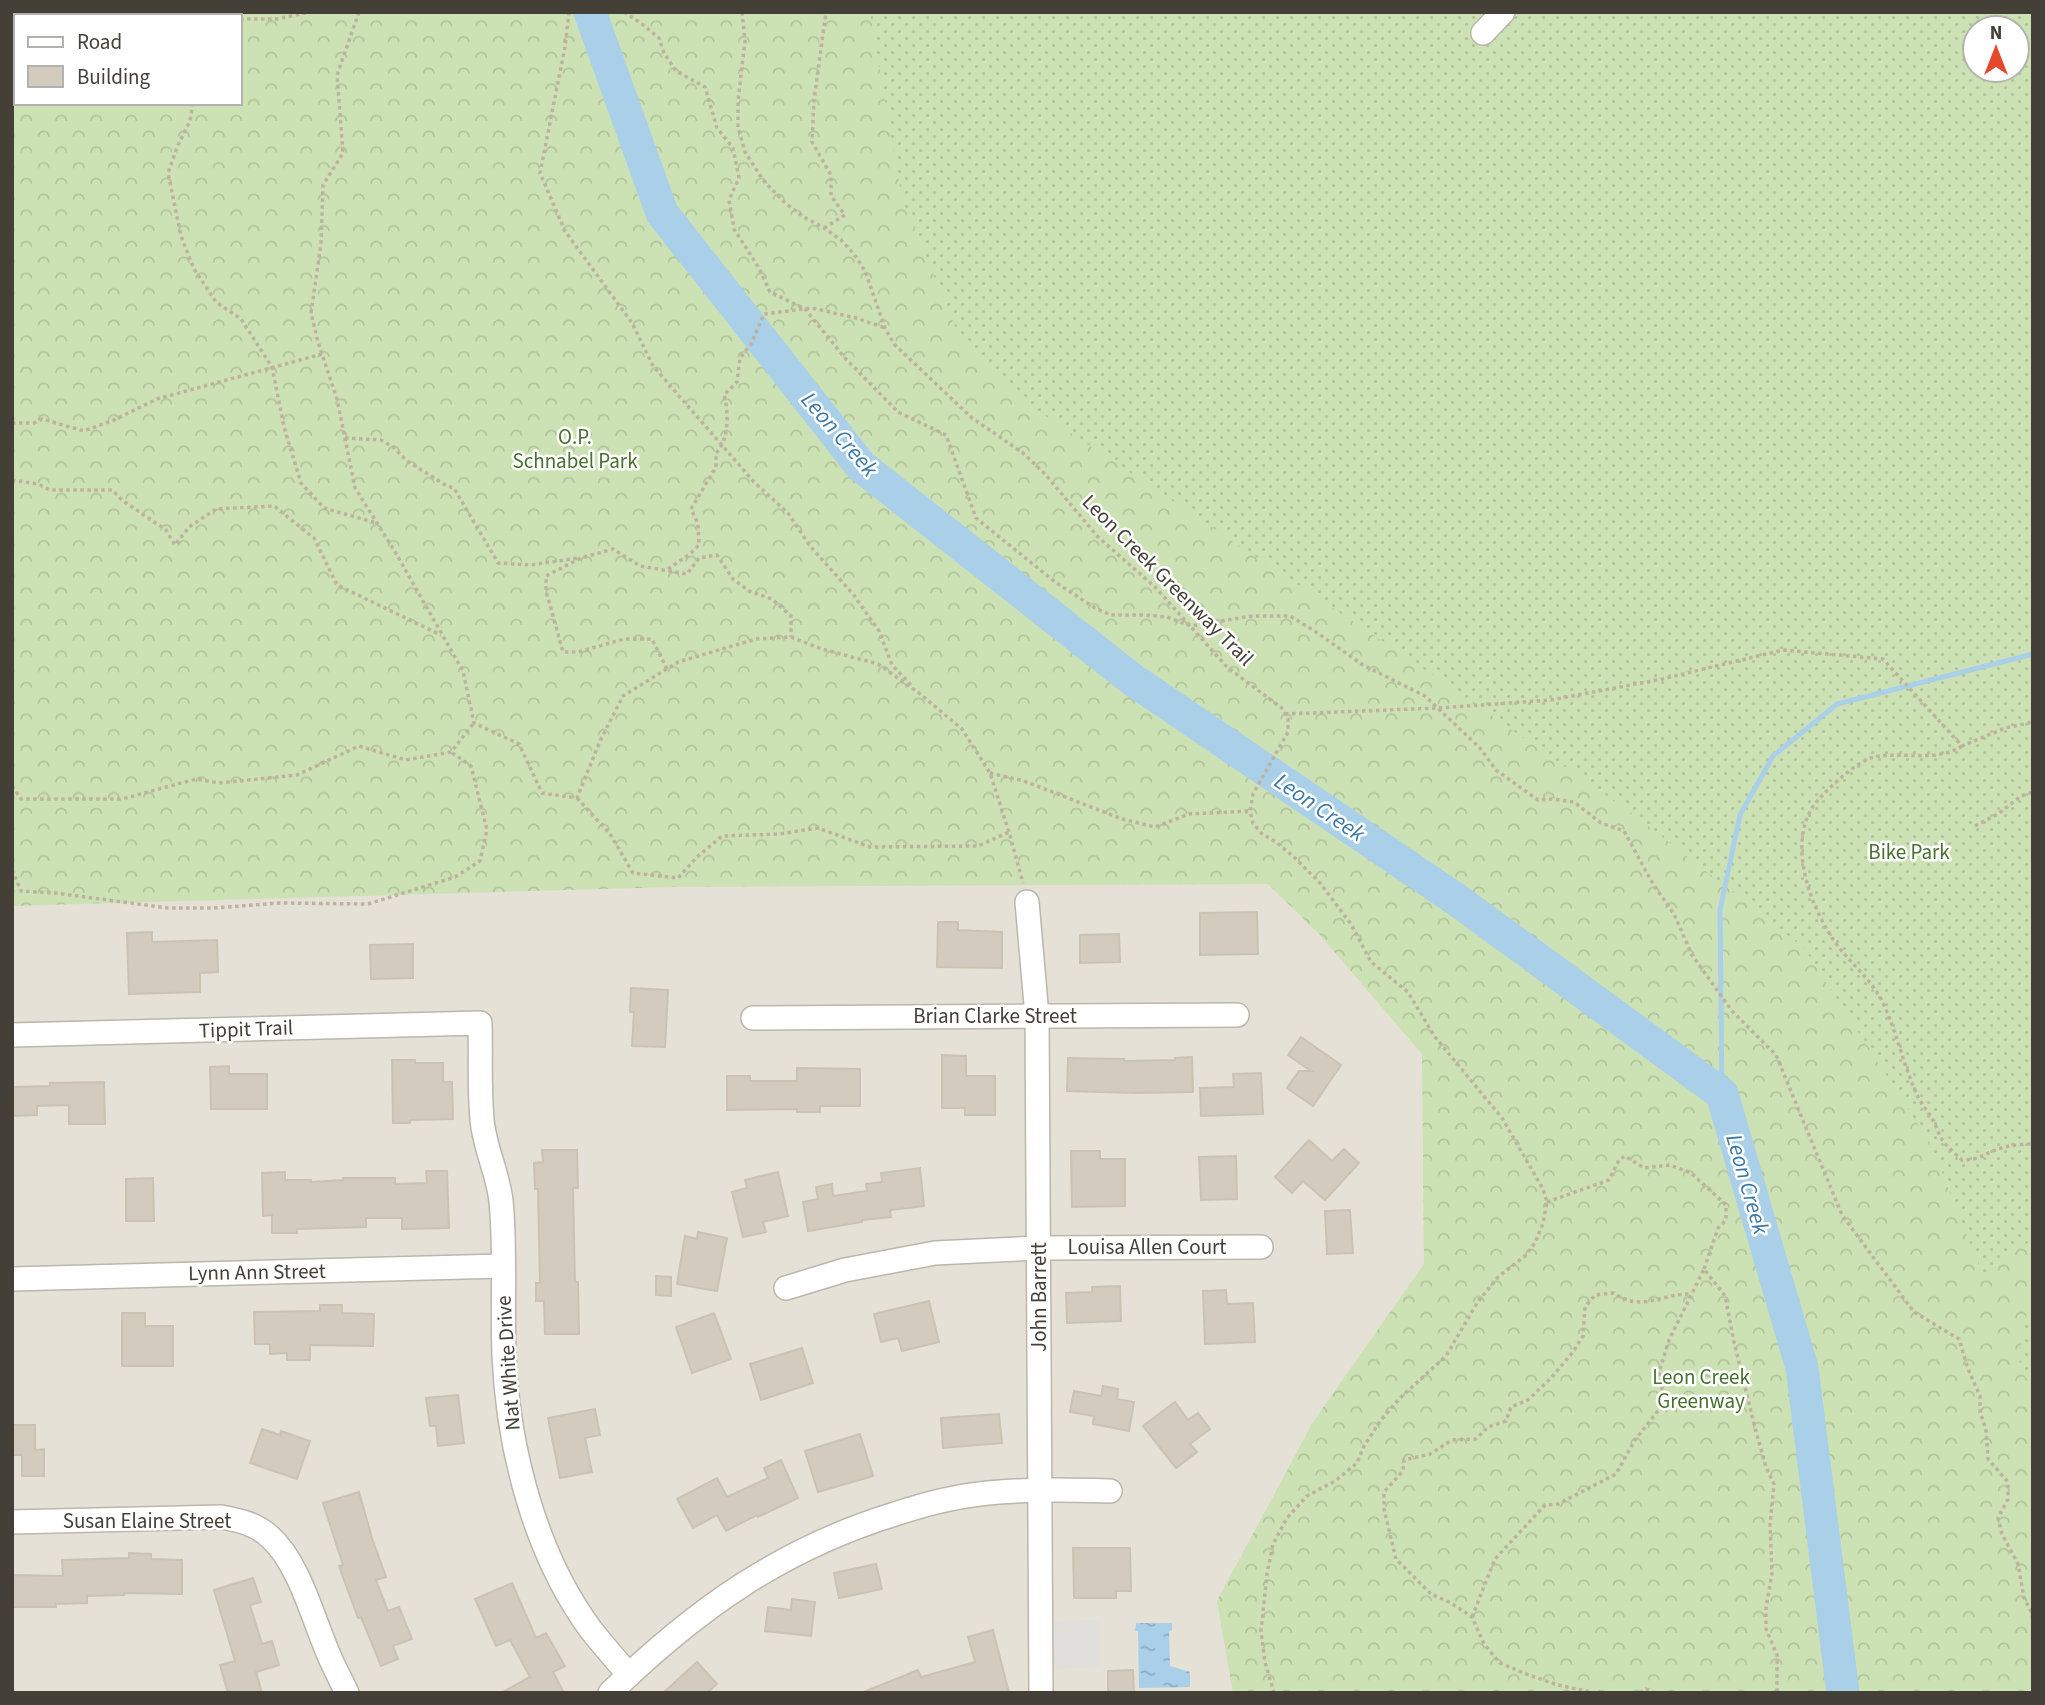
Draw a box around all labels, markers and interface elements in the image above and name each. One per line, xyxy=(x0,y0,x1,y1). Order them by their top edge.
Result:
legend xyxy=(14,14,242,105)
north arrow xyxy=(1961,14,2031,84)
text: N xyxy=(1990,20,2002,47)
text: Road xyxy=(77,27,122,57)
text: Building xyxy=(77,62,151,92)
water label: Leon Creek xyxy=(793,385,887,485)
park label: O.P. Schnabel Park xyxy=(512,422,638,476)
street label: Leon Creek Greenway Trail xyxy=(1075,487,1261,673)
water label: Leon Creek xyxy=(1268,765,1373,851)
park label: Bike Park xyxy=(1868,837,1950,867)
street label: Brian Clarke Street xyxy=(913,1001,1077,1031)
street label: Tippit Trail xyxy=(198,1012,294,1046)
water label: Leon Creek xyxy=(1717,1130,1778,1239)
street label: Louisa Allen Court xyxy=(1068,1232,1226,1262)
street label: John Barrett xyxy=(1024,1242,1054,1352)
street label: Lynn Ann Street xyxy=(188,1256,326,1288)
street label: Nat White Drive xyxy=(488,1295,528,1431)
park label: Leon Creek Greenway xyxy=(1652,1362,1750,1416)
street label: Susan Elaine Street xyxy=(63,1506,231,1536)

